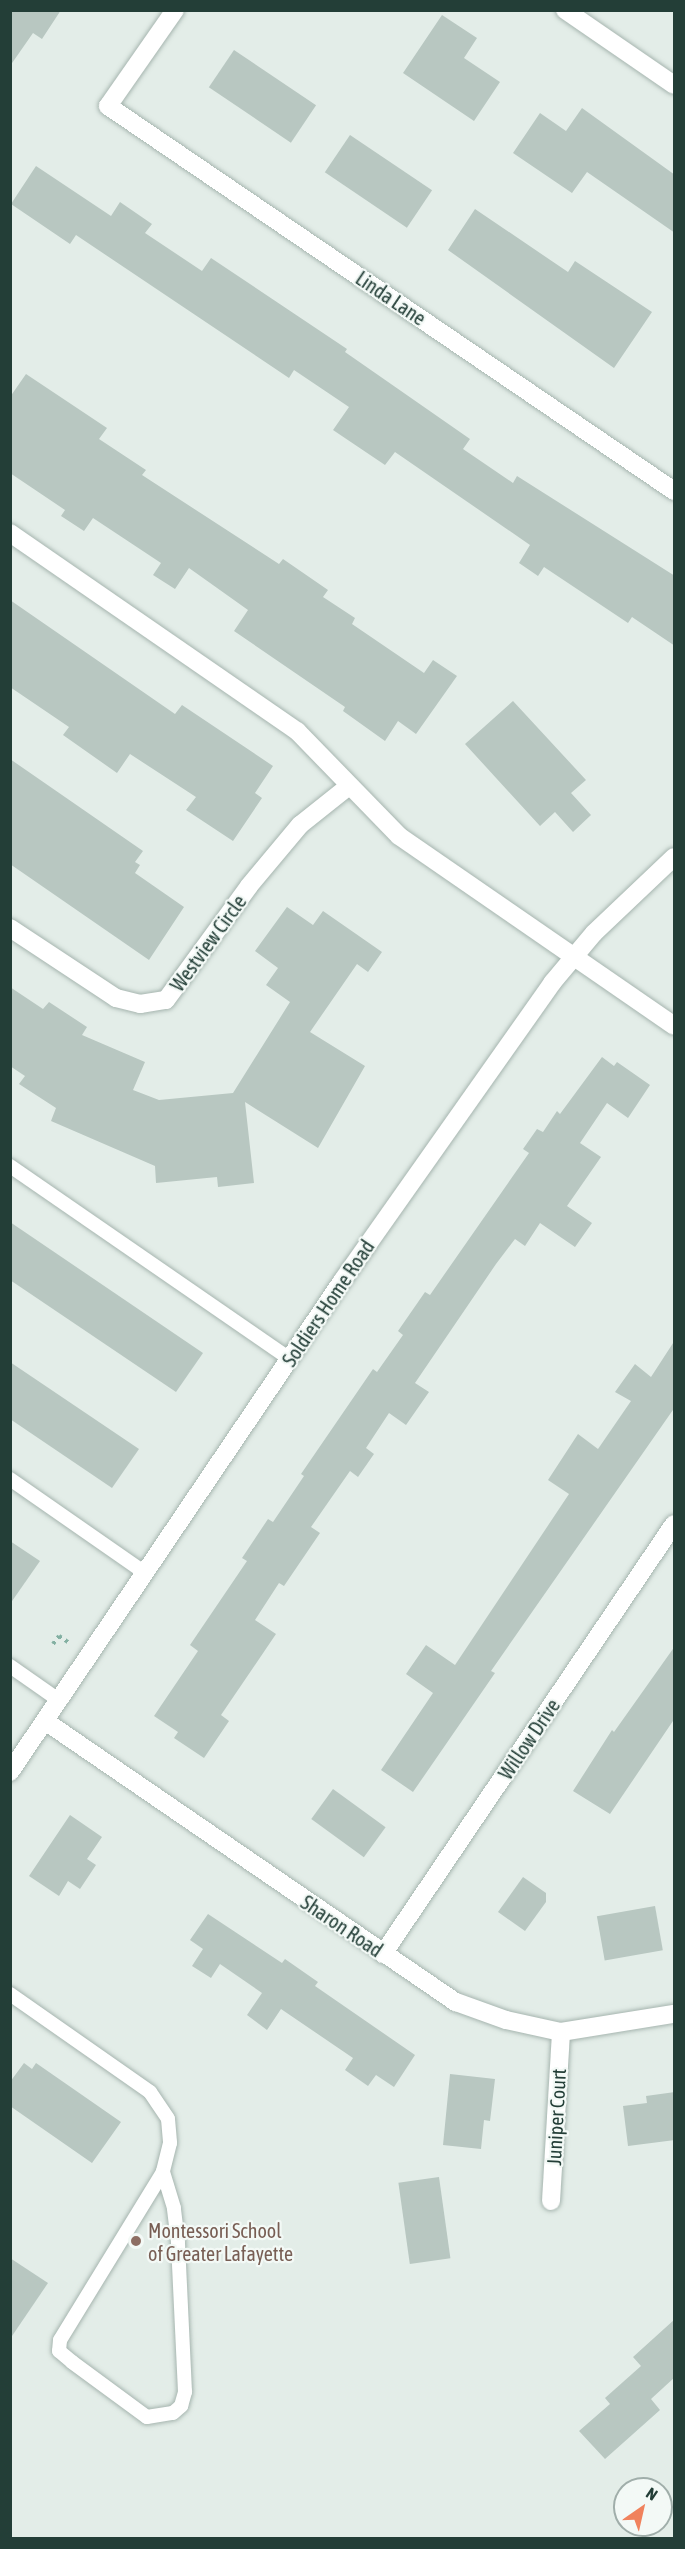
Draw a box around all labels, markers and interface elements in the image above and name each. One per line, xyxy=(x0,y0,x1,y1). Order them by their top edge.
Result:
street label: Linda Lane xyxy=(351,266,431,330)
street label: Westview Circle xyxy=(165,890,251,996)
street label: Soldiers Home Road xyxy=(277,1235,379,1371)
street label: Willow Drive xyxy=(493,1694,565,1784)
street label: Sharon Road xyxy=(297,1890,387,1962)
street label: Juniper Court xyxy=(541,2068,571,2166)
place label: Montessori School of Greater Lafayette xyxy=(148,2218,293,2265)
marker: Montessori School of Greater Lafayette xyxy=(129,2234,143,2248)
north arrow xyxy=(613,2477,673,2537)
text: N xyxy=(643,2484,661,2504)

